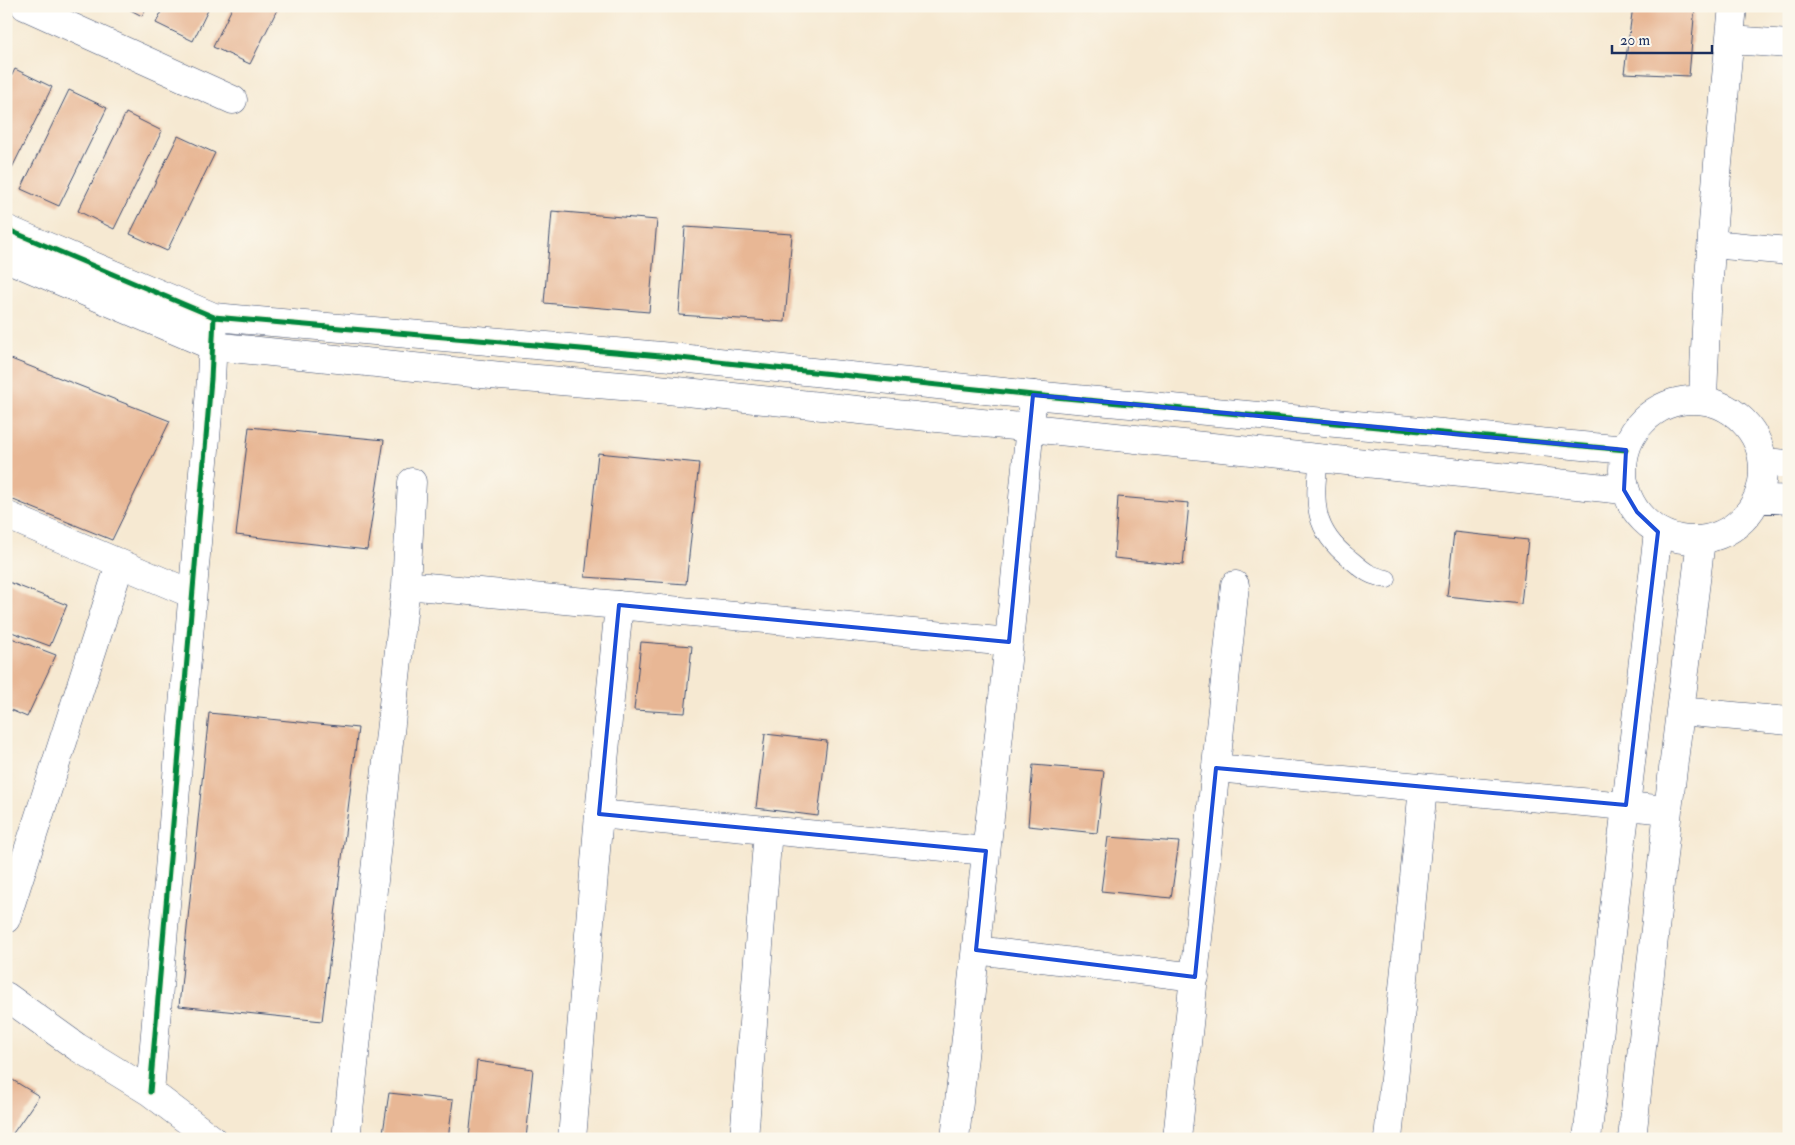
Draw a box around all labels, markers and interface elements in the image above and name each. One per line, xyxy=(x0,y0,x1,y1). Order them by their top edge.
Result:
scale bar xyxy=(1612,22,1712,54)
text: 20 m xyxy=(1620,31,1650,50)

